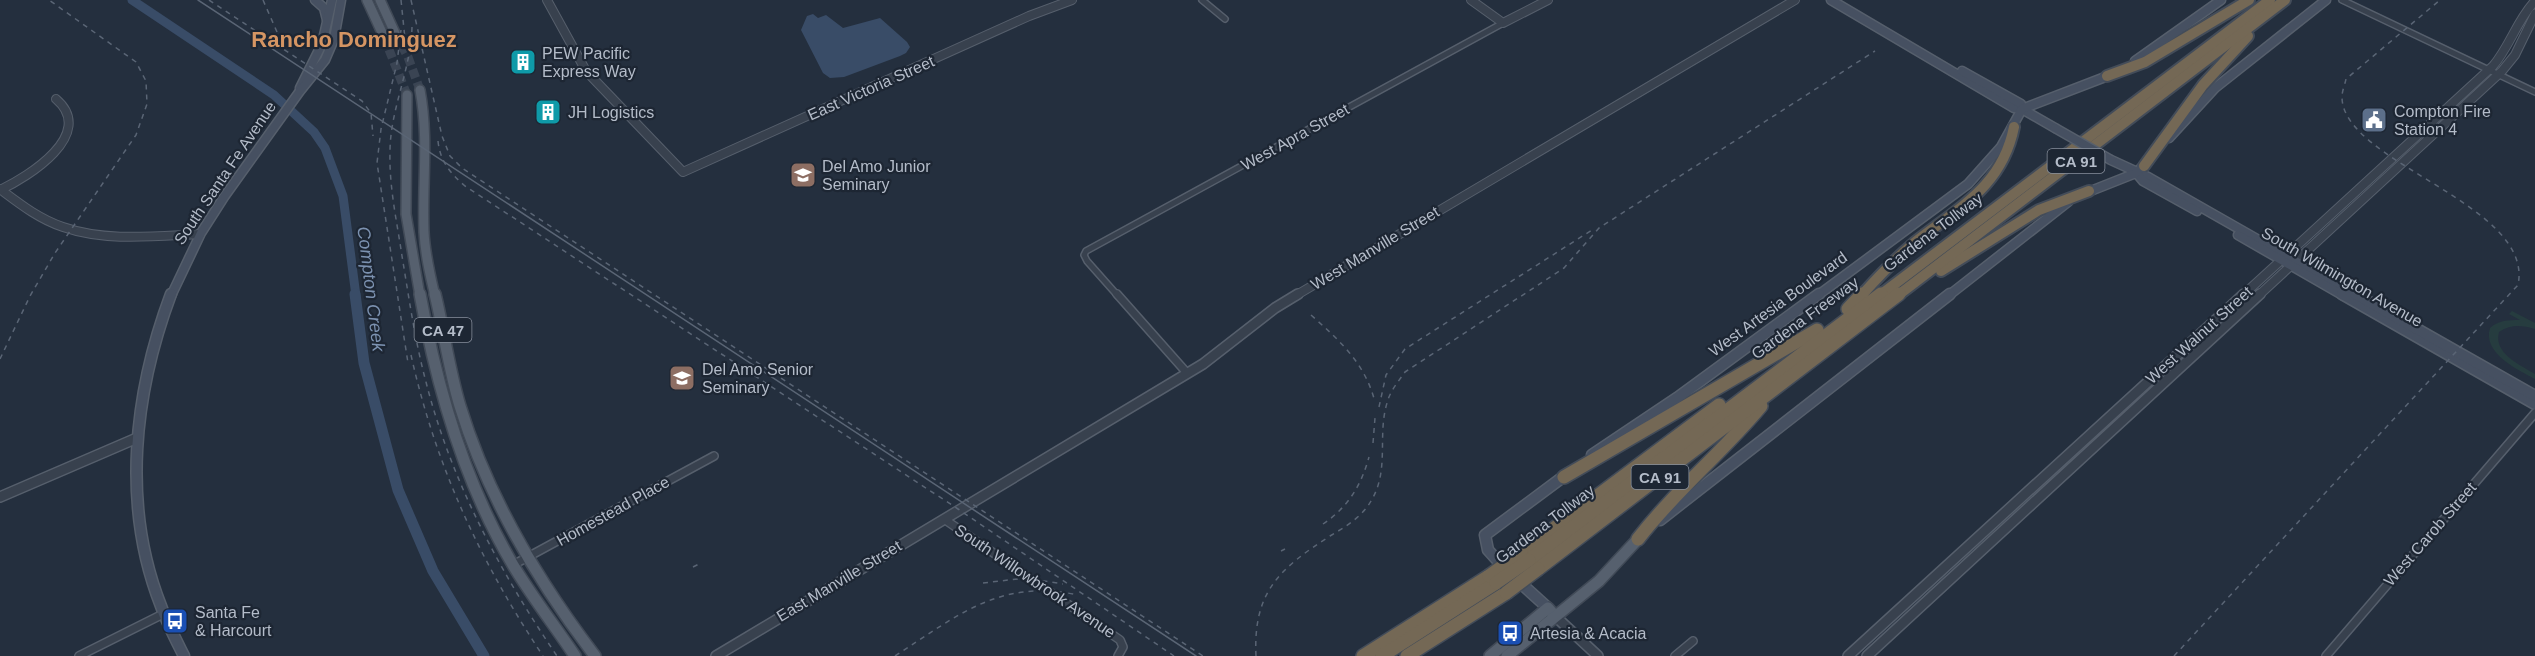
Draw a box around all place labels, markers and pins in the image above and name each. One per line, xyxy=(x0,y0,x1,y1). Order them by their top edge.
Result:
place label: PEW Pacific Express Way xyxy=(542,45,636,80)
building icon: PEW Pacific Express Way xyxy=(508,47,538,77)
building icon: JH Logistics xyxy=(533,97,563,127)
place label: Compton Fire Station 4 xyxy=(2394,103,2491,138)
place label: JH Logistics xyxy=(568,104,654,121)
public building icon: Compton Fire Station 4 xyxy=(2359,105,2389,135)
place label: Del Amo Junior Seminary xyxy=(822,158,931,193)
school or university icon: Del Amo Junior Seminary xyxy=(788,160,818,190)
place label: Del Amo Senior Seminary xyxy=(702,361,814,396)
school or university icon: Del Amo Senior Seminary xyxy=(667,363,697,393)
place label: Santa Fe & Harcourt xyxy=(195,604,272,639)
bus stop icon: Santa Fe & Harcourt xyxy=(160,606,190,636)
bus stop icon: Artesia & Acacia xyxy=(1495,618,1525,648)
place label: Artesia & Acacia xyxy=(1530,625,1647,642)

